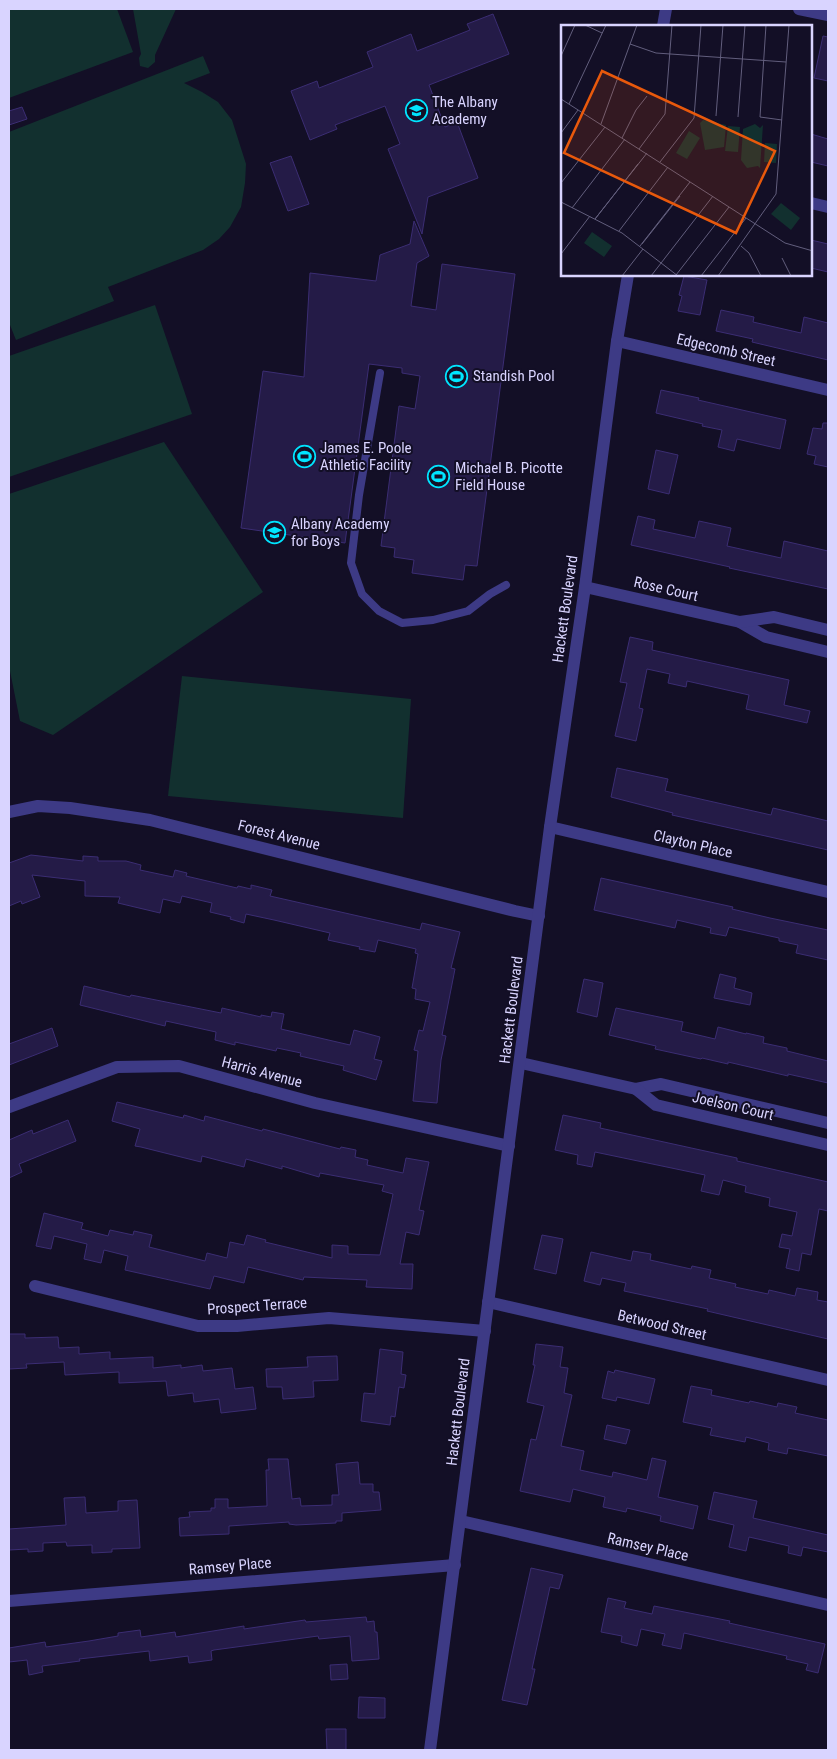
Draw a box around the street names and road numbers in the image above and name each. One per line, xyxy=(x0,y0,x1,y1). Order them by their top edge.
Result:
street label: Edgecomb Street xyxy=(675,330,777,370)
street label: Hackett Boulevard xyxy=(549,554,581,664)
street label: Rose Court xyxy=(632,573,700,605)
street label: Forest Avenue xyxy=(236,816,322,854)
street label: Clayton Place xyxy=(652,826,734,862)
street label: Hackett Boulevard xyxy=(495,955,527,1065)
street label: Harris Avenue xyxy=(220,1053,304,1091)
street label: Joelson Court xyxy=(691,1088,775,1124)
street label: Prospect Terrace xyxy=(206,1294,308,1318)
street label: Betwood Street xyxy=(616,1306,708,1344)
street label: Hackett Boulevard xyxy=(442,1357,474,1467)
street label: Ramsey Place xyxy=(606,1529,690,1565)
street label: Ramsey Place xyxy=(188,1553,272,1579)

